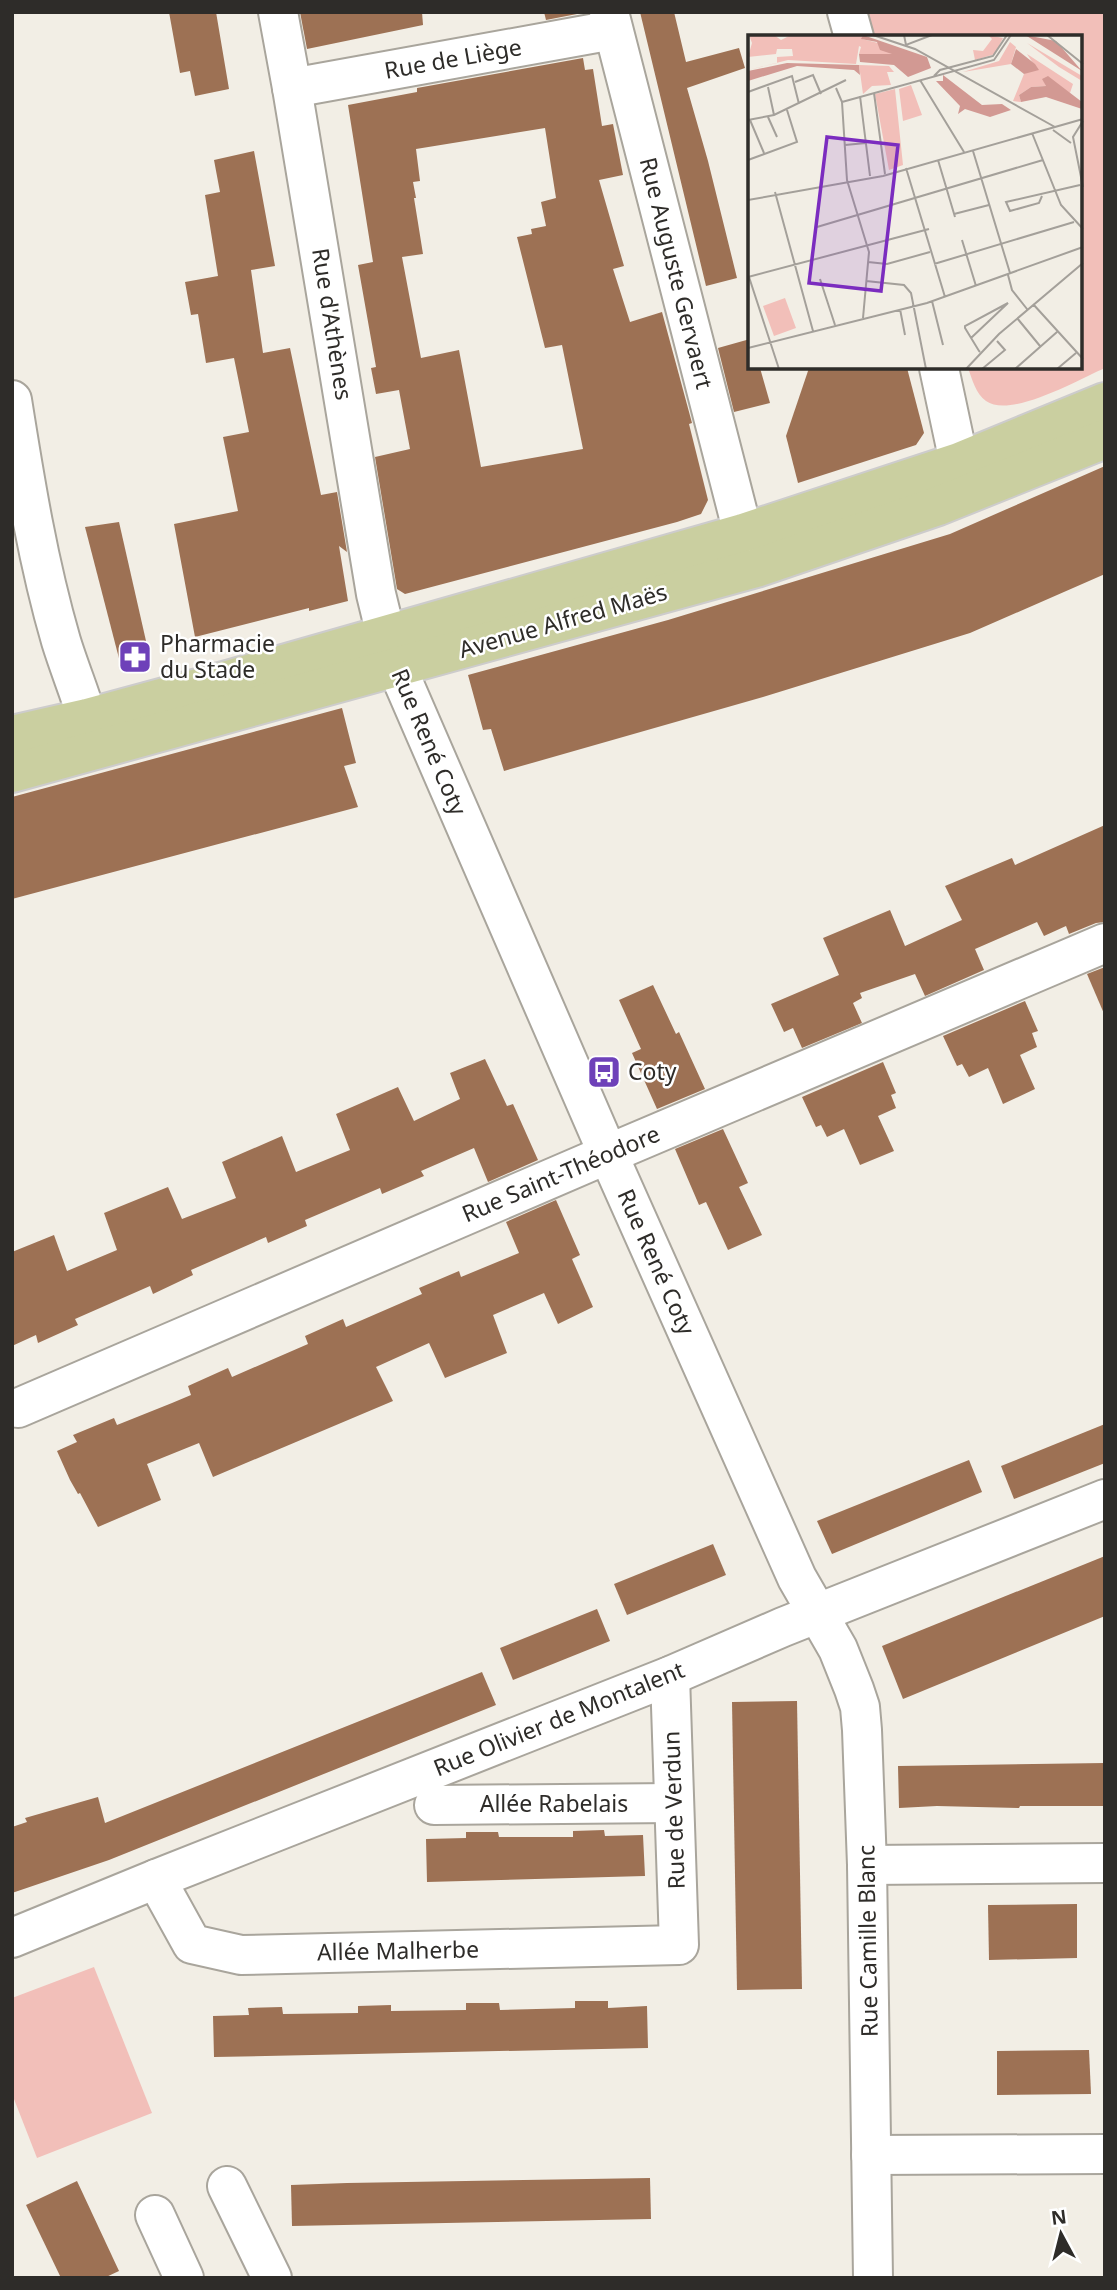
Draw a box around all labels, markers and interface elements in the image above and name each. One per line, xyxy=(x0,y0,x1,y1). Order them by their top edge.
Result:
street label: Rue de Liège xyxy=(382,30,524,86)
inset map xyxy=(748,35,1082,369)
street label: Rue Auguste Gervaert xyxy=(633,154,721,392)
street label: Rue d'Athènes xyxy=(305,245,361,402)
street label: Avenue Alfred Maës xyxy=(455,575,671,665)
place label: Pharmacie du Stade xyxy=(160,627,275,685)
pharmacy icon: Pharmacie du Stade xyxy=(116,638,154,676)
street label: Rue René Coty xyxy=(385,663,475,820)
bus stop icon: Coty xyxy=(585,1053,623,1091)
place label: Coty xyxy=(628,1055,677,1087)
street label: Rue Saint-Théodore xyxy=(457,1117,664,1229)
street label: Rue René Coty xyxy=(610,1184,703,1340)
street label: Rue Olivier de Montalent xyxy=(428,1653,689,1783)
street label: Rue de Verdun xyxy=(654,1730,692,1890)
street label: Allée Rabelais xyxy=(480,1787,628,1819)
street label: Rue Camille Blanc xyxy=(849,1845,885,2037)
street label: Allée Malherbe xyxy=(317,1933,479,1967)
north arrow xyxy=(1026,2199,1096,2269)
text: N xyxy=(1050,2203,1068,2231)

